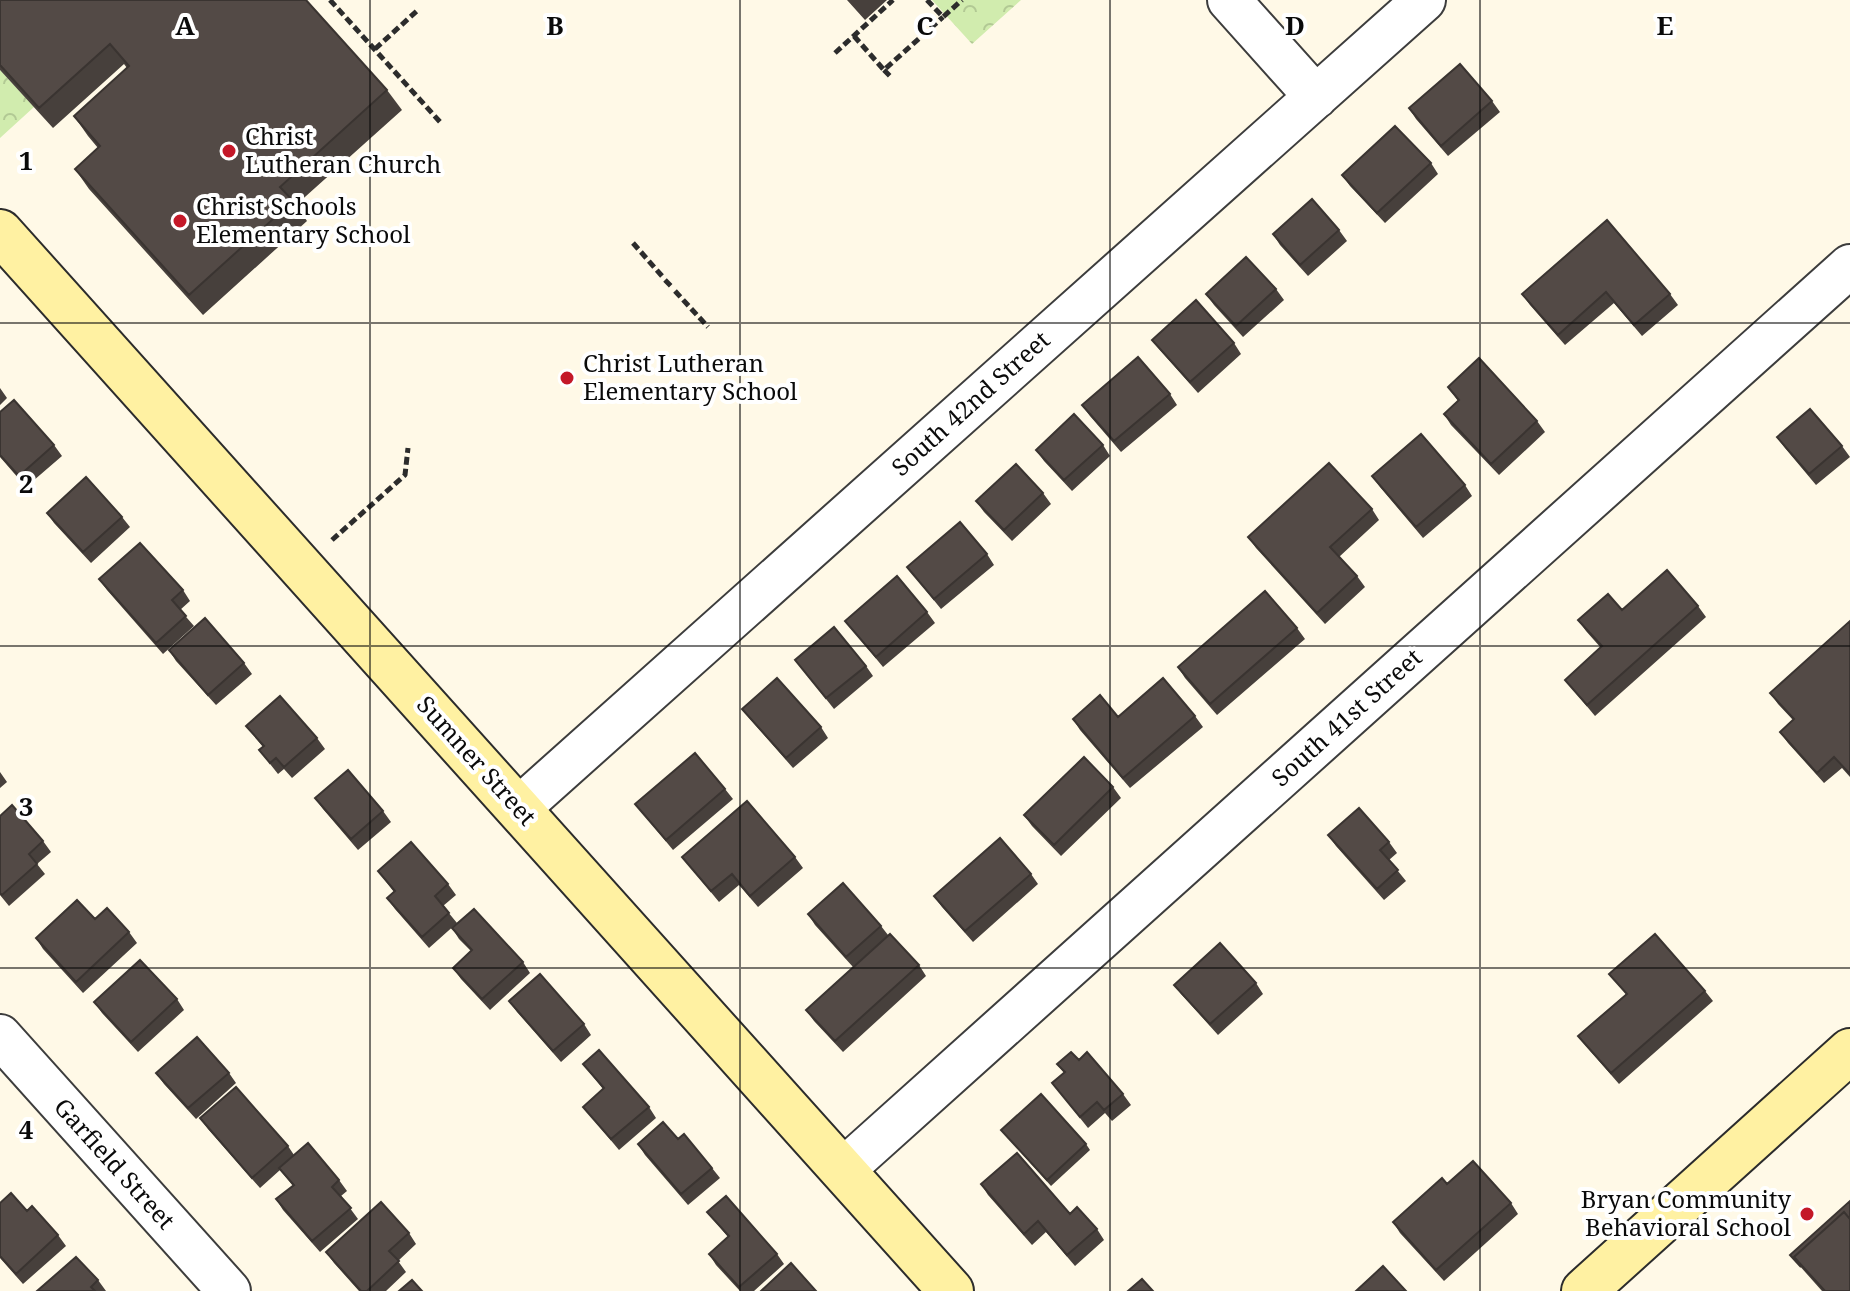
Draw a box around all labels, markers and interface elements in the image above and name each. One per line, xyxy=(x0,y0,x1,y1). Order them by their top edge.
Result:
text: A xyxy=(175,7,195,43)
text: B xyxy=(546,7,564,43)
text: C xyxy=(916,7,934,43)
text: D xyxy=(1285,7,1305,43)
text: E xyxy=(1657,7,1674,43)
place label: Christ Lutheran Church xyxy=(245,119,441,180)
text: 1 xyxy=(19,142,33,178)
marker: Christ Lutheran Church xyxy=(220,142,238,160)
place label: Christ Schools Elementary School xyxy=(196,189,411,250)
marker: Christ Schools Elementary School xyxy=(171,212,189,230)
street label: South 42nd Street xyxy=(884,323,1056,483)
place label: Christ Lutheran Elementary School xyxy=(583,346,798,407)
marker: Christ Lutheran Elementary School xyxy=(558,369,576,387)
text: 2 xyxy=(19,465,33,501)
street label: South 41st Street xyxy=(1264,641,1428,793)
street label: Sumner Street xyxy=(410,688,544,832)
text: 3 xyxy=(19,788,33,824)
street label: Garfield Street xyxy=(47,1090,183,1236)
text: 4 xyxy=(19,1111,34,1147)
place label: Bryan Community Behavioral School xyxy=(1581,1182,1792,1243)
marker: Bryan Community Behavioral School xyxy=(1798,1205,1816,1223)

